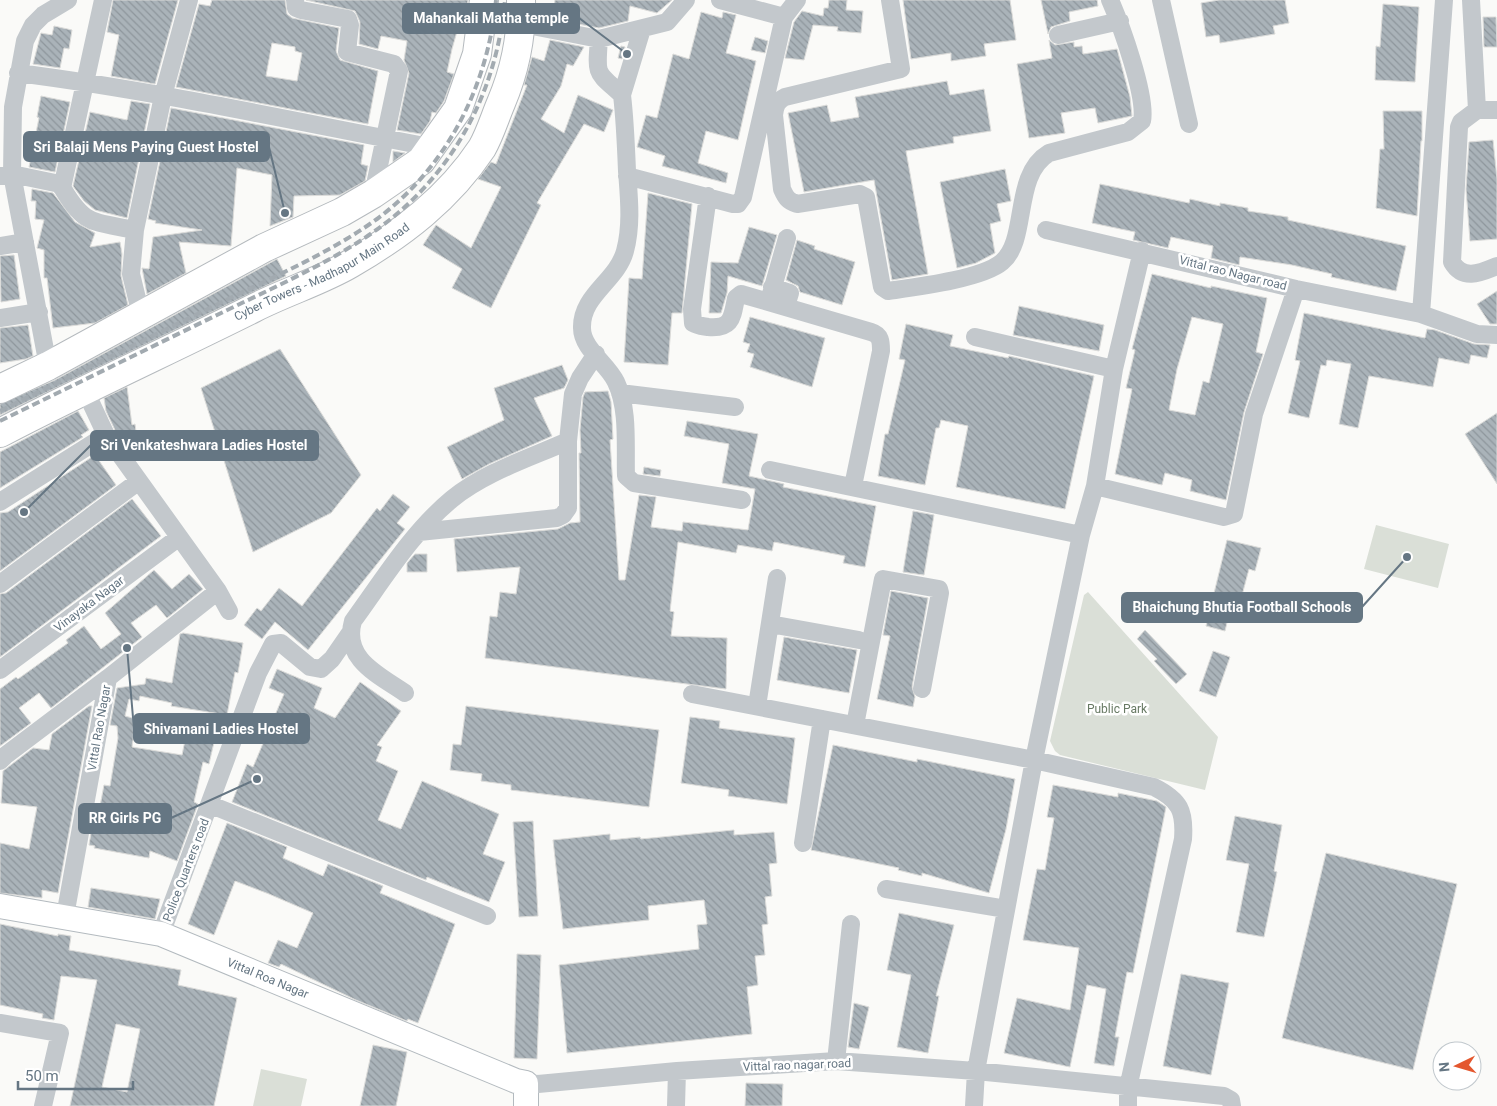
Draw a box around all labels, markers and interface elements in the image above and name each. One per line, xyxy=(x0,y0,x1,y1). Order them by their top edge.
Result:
callout: Mahankali Matha temple xyxy=(403,4,579,33)
text: Mahankali Matha temple xyxy=(413,10,569,26)
callout: Sri Balaji Mens Paying Guest Hostel xyxy=(24,132,269,161)
text: Sri Balaji Mens Paying Guest Hostel xyxy=(33,139,259,155)
street label: Cyber Towers - Madhapur Main Road xyxy=(232,220,412,324)
street label: Vittal rao Nagar road xyxy=(1178,253,1288,293)
callout: Sri Venkateshwara Ladies Hostel xyxy=(91,431,318,460)
text: Sri Venkateshwara Ladies Hostel xyxy=(101,437,308,453)
street label: Vinayaka Nagar xyxy=(51,573,127,635)
callout: Bhaichung Bhutia Football Schools xyxy=(1122,593,1362,622)
text: Bhaichung Bhutia Football Schools xyxy=(1132,599,1352,615)
street label: Vittal Rao Nagar xyxy=(85,684,113,772)
park label: Public Park xyxy=(1087,702,1148,716)
callout: Shivamani Ladies Hostel xyxy=(134,714,309,743)
text: Shivamani Ladies Hostel xyxy=(143,721,299,737)
callout: RR Girls PG xyxy=(79,804,171,833)
text: RR Girls PG xyxy=(89,810,161,826)
street label: Police Quarters road xyxy=(160,817,212,923)
street label: Vittal Roa Nagar xyxy=(225,955,311,1001)
north arrow xyxy=(1432,1041,1482,1091)
street label: Vittal rao nagar road xyxy=(743,1056,851,1074)
scale bar xyxy=(18,1058,132,1090)
text: N xyxy=(1436,1062,1452,1073)
text: 50 m xyxy=(25,1067,59,1085)

